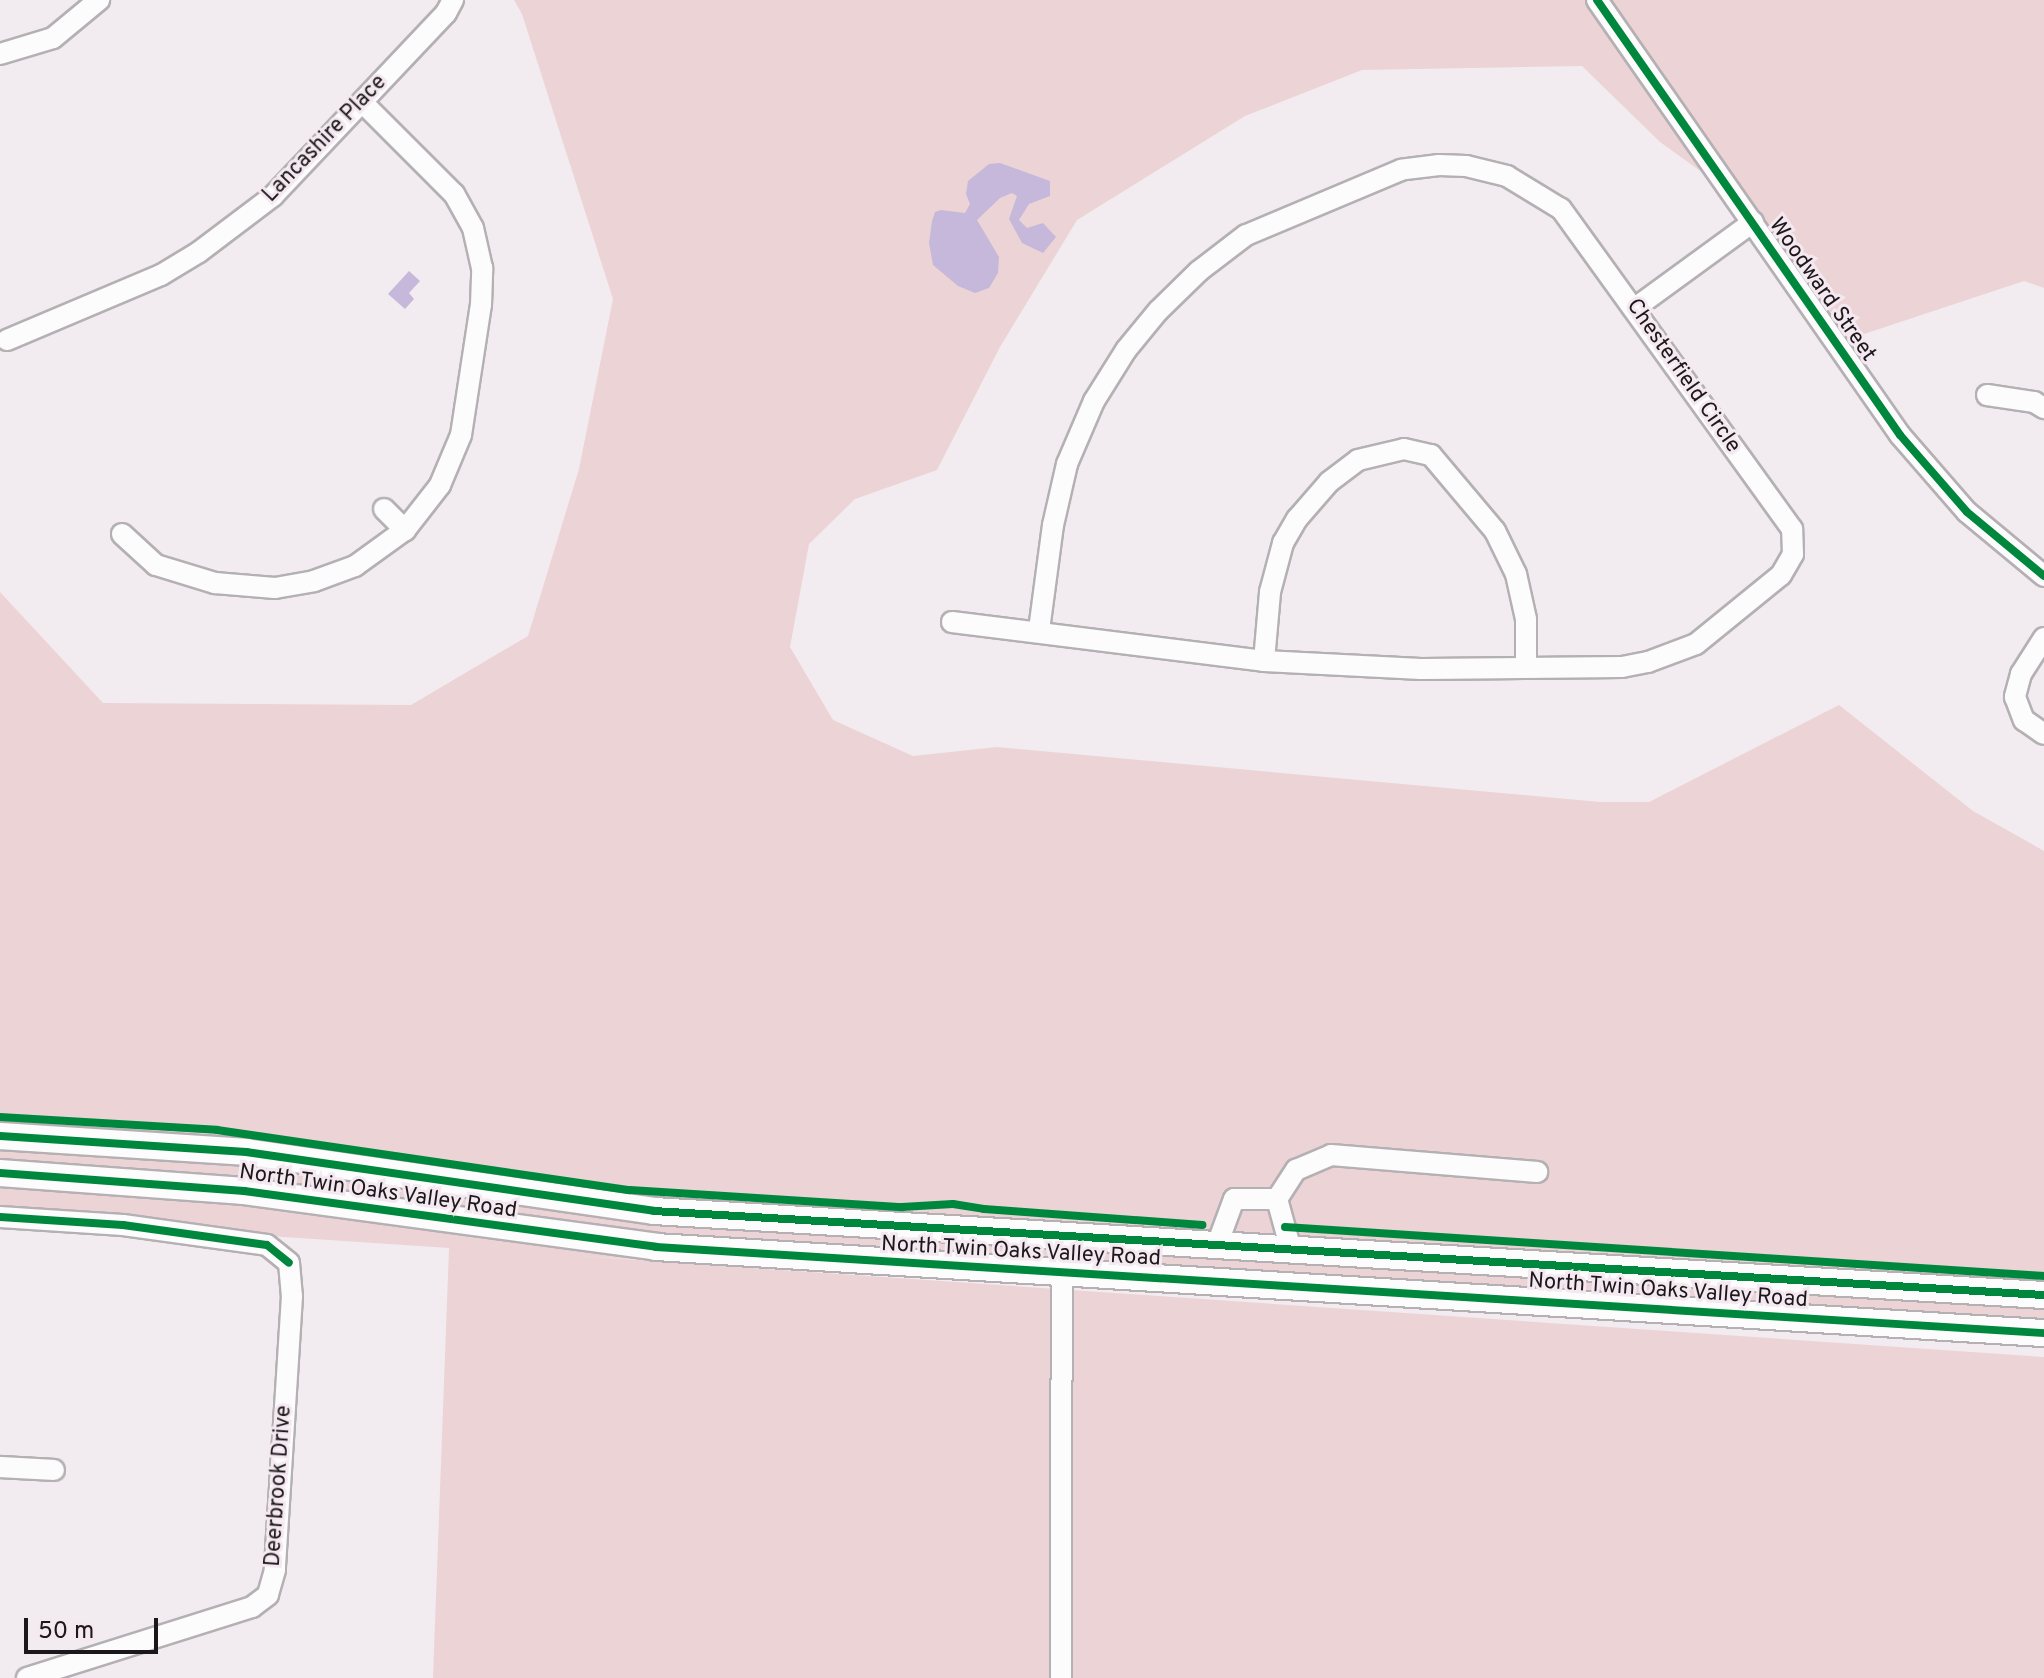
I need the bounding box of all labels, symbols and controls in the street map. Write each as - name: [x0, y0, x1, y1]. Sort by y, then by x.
- street label: Lancashire Place: [257, 70, 393, 208]
- street label: Woodward Street: [1763, 213, 1881, 367]
- street label: Chesterfield Circle: [1620, 294, 1746, 458]
- street label: North Twin Oaks Valley Road: [237, 1159, 519, 1225]
- street label: North Twin Oaks Valley Road: [880, 1231, 1162, 1273]
- street label: North Twin Oaks Valley Road: [1526, 1268, 1810, 1314]
- street label: Deerbrook Drive: [260, 1404, 298, 1568]
- scale bar: [28, 1602, 162, 1652]
- text: 50 m: [38, 1617, 94, 1647]

